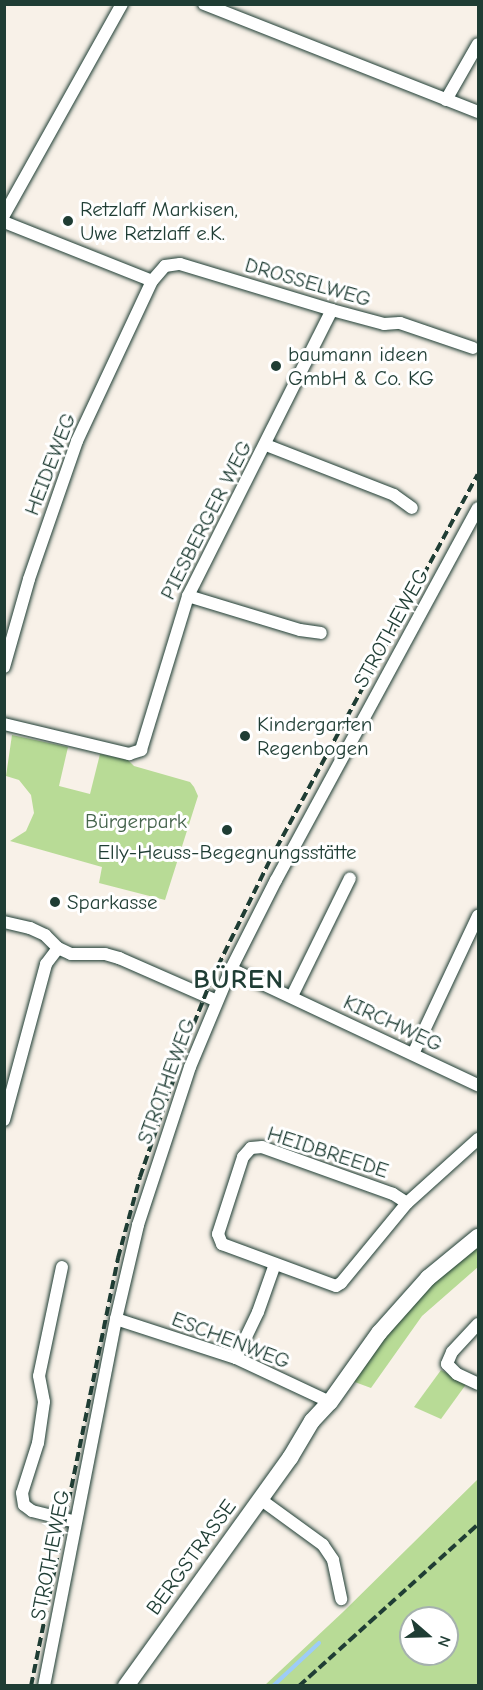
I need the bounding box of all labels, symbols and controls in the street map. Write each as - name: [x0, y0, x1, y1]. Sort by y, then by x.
- place label: Retzlaff Markisen, Uwe Retzlaff e.K.: [80, 196, 238, 246]
- marker: Retzlaff Markisen, Uwe Retzlaff e.K.: [61, 214, 75, 228]
- street label: DROSSELWEG: [242, 252, 374, 312]
- place label: baumann ideen GmbH & Co. KG: [288, 341, 434, 391]
- marker: baumann ideen GmbH & Co. KG: [269, 359, 283, 373]
- street label: HEIDEWEG: [19, 409, 81, 519]
- street label: PIESBERGER WEG: [155, 436, 257, 604]
- street label: STROTHEWEG: [348, 564, 434, 692]
- place label: Kindergarten Regenbogen: [257, 711, 372, 761]
- marker: Kindergarten Regenbogen: [238, 729, 252, 743]
- park label: Bürgerpark: [85, 808, 187, 834]
- marker: Elly-Heuss-Begegnungsstätte: [220, 823, 234, 837]
- place label: Elly-Heuss-Begegnungsstätte: [97, 839, 357, 865]
- place label: Sparkasse: [67, 889, 157, 915]
- marker: Sparkasse: [48, 895, 62, 909]
- district label: BÜREN: [193, 964, 285, 996]
- street label: KIRCHWEG: [340, 989, 446, 1057]
- street label: STROTHEWEG: [132, 1015, 200, 1147]
- street label: HEIDBREEDE: [264, 1121, 392, 1183]
- street label: ESCHENWEG: [168, 1306, 294, 1374]
- street label: STROTHEWEG: [25, 1488, 75, 1622]
- street label: BERGSTRASSE: [141, 1494, 241, 1620]
- north arrow: [399, 1606, 459, 1666]
- text: N: [434, 1633, 454, 1649]

